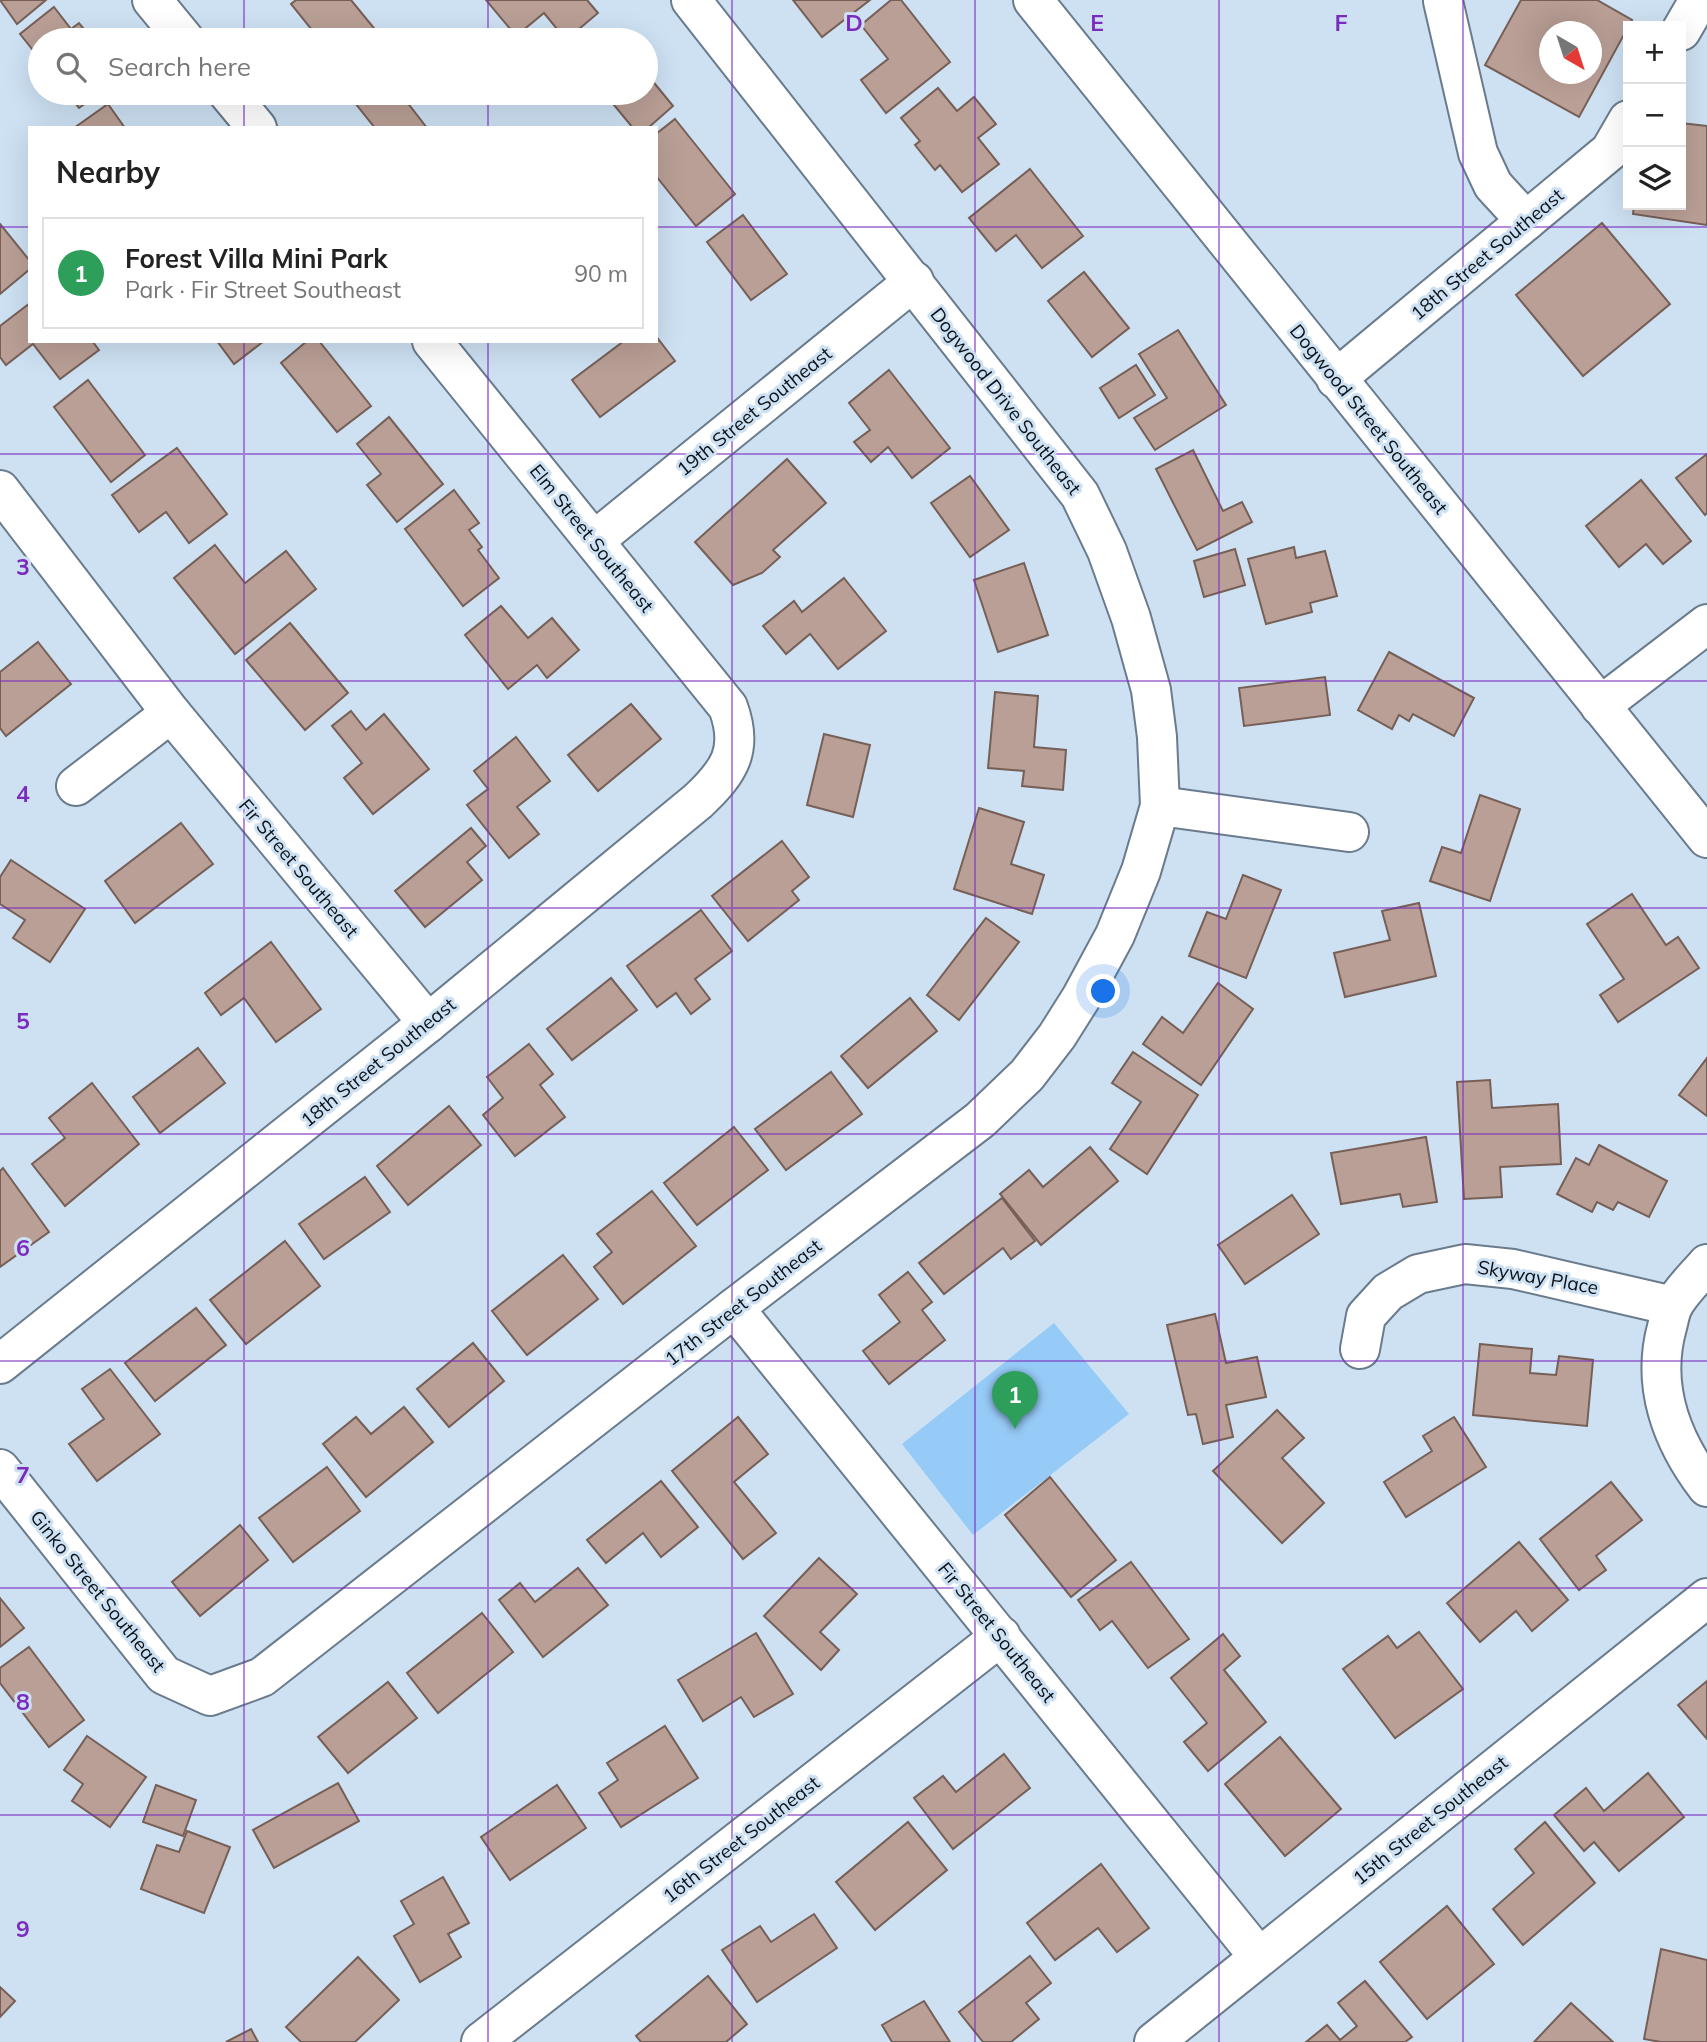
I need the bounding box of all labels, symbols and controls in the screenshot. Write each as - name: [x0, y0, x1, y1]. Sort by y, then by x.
- text: D: [845, 8, 863, 37]
- text: E: [1090, 8, 1104, 37]
- text: F: [1334, 8, 1348, 37]
- north arrow: [1539, 21, 1602, 84]
- map controls: [1623, 21, 1686, 210]
- button: +: [1623, 21, 1686, 84]
- search box: [28, 28, 658, 105]
- icon: search: [52, 48, 90, 86]
- text: Search here: [108, 50, 251, 83]
- button: −: [1623, 84, 1686, 147]
- button: layers: [1623, 147, 1686, 210]
- text: Nearby: [56, 153, 160, 191]
- street label: 18th Street Southeast: [1406, 183, 1569, 325]
- text: Forest Villa Mini Park: [125, 242, 388, 275]
- text: 1: [74, 259, 88, 288]
- text: 90 m: [574, 259, 628, 288]
- text: Park · Fir Street Southeast: [125, 275, 401, 304]
- street label: Dogwood Drive Southeast: [925, 303, 1087, 500]
- street label: Dogwood Street Southeast: [1285, 319, 1453, 519]
- street label: 19th Street Southeast: [672, 341, 837, 481]
- street label: Elm Street Southeast: [525, 459, 659, 617]
- text: 3: [16, 552, 30, 581]
- text: 4: [16, 779, 30, 808]
- street label: Fir Street Southeast: [234, 794, 364, 943]
- your location: [1086, 974, 1120, 1008]
- street label: 18th Street Southeast: [296, 992, 461, 1132]
- text: 5: [16, 1006, 30, 1035]
- text: 6: [16, 1233, 30, 1262]
- street label: 17th Street Southeast: [660, 1233, 826, 1371]
- street label: Skyway Place: [1476, 1255, 1600, 1299]
- pin: 1: [992, 1371, 1038, 1429]
- text: 7: [16, 1460, 30, 1489]
- street label: Ginko Street Southeast: [25, 1505, 171, 1677]
- street label: Fir Street Southeast: [933, 1557, 1061, 1707]
- text: 8: [16, 1687, 30, 1716]
- street label: 15th Street Southeast: [1348, 1750, 1513, 1890]
- street label: 16th Street Southeast: [658, 1770, 824, 1908]
- text: 9: [16, 1914, 30, 1943]

